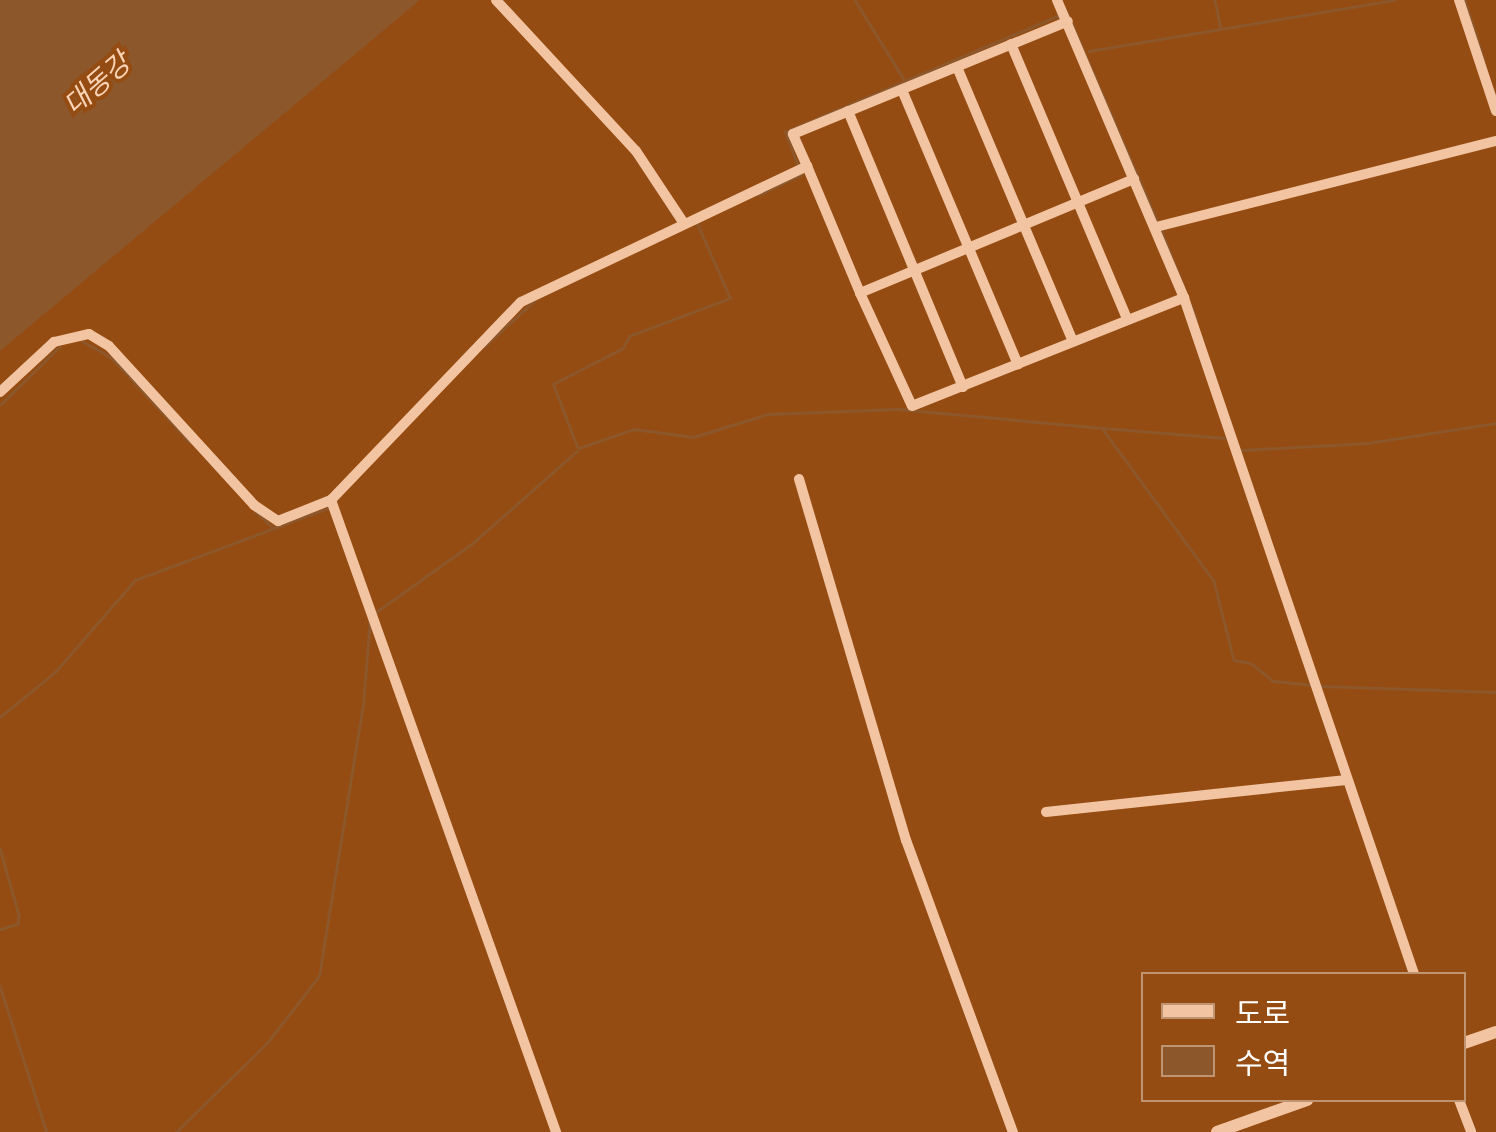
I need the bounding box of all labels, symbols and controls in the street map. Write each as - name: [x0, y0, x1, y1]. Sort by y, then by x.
- water label: 대동강: [56, 45, 136, 121]
- legend: [1141, 972, 1466, 1102]
- text: 도로: [1235, 992, 1290, 1033]
- text: 수역: [1235, 1042, 1290, 1083]

